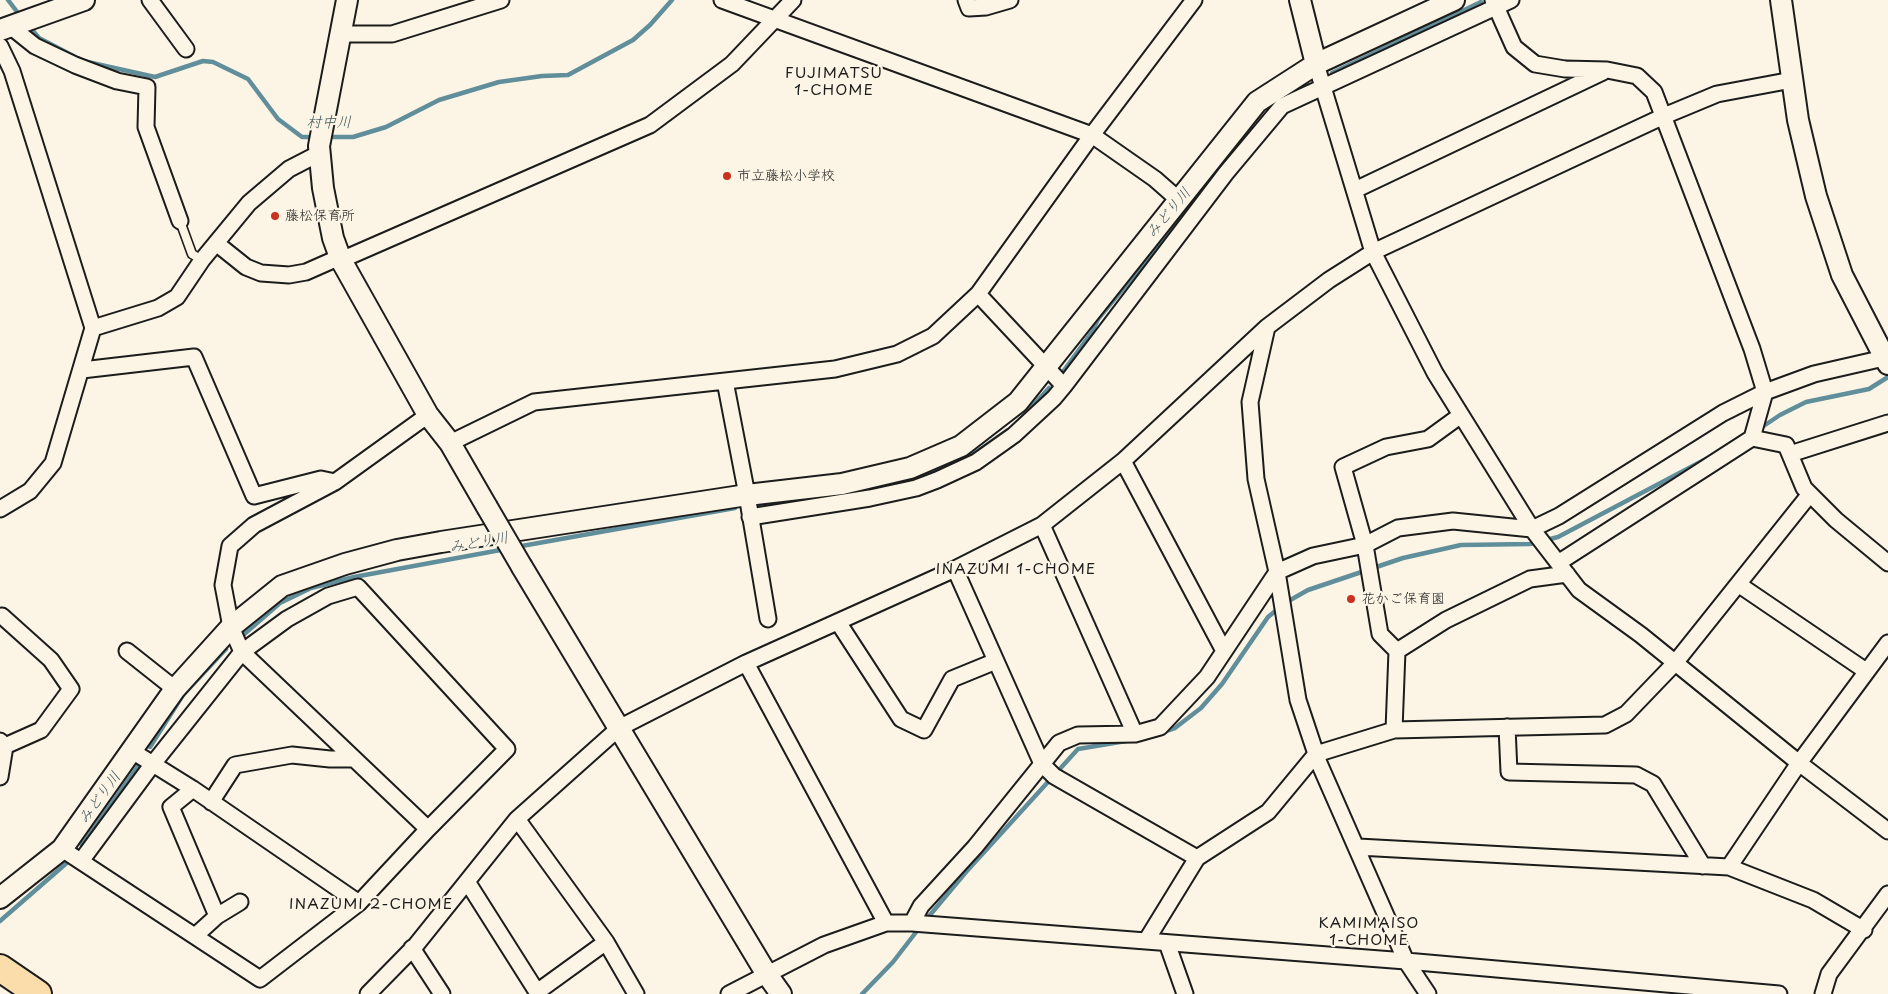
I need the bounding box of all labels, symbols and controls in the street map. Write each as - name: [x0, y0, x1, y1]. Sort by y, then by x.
- district label: FUJIMATSU 1-CHOME: [784, 65, 884, 100]
- water label: 村中川: [307, 114, 351, 132]
- place label: 市立藤松小学校: [737, 168, 835, 184]
- marker: 市立藤松小学校: [721, 170, 733, 182]
- water label: みどり川: [1143, 184, 1195, 242]
- place label: 藤松保育所: [285, 208, 355, 224]
- marker: 藤松保育所: [269, 210, 281, 222]
- water label: みどり川: [448, 529, 510, 557]
- district label: INAZUMI 1-CHOME: [933, 561, 1099, 579]
- place label: 花かご保育園: [1361, 591, 1445, 607]
- marker: 花かご保育園: [1345, 593, 1357, 605]
- water label: みどり川: [75, 768, 125, 828]
- district label: INAZUMI 2-CHOME: [287, 896, 455, 914]
- district label: KAMIMAISO 1-CHOME: [1317, 915, 1421, 950]

